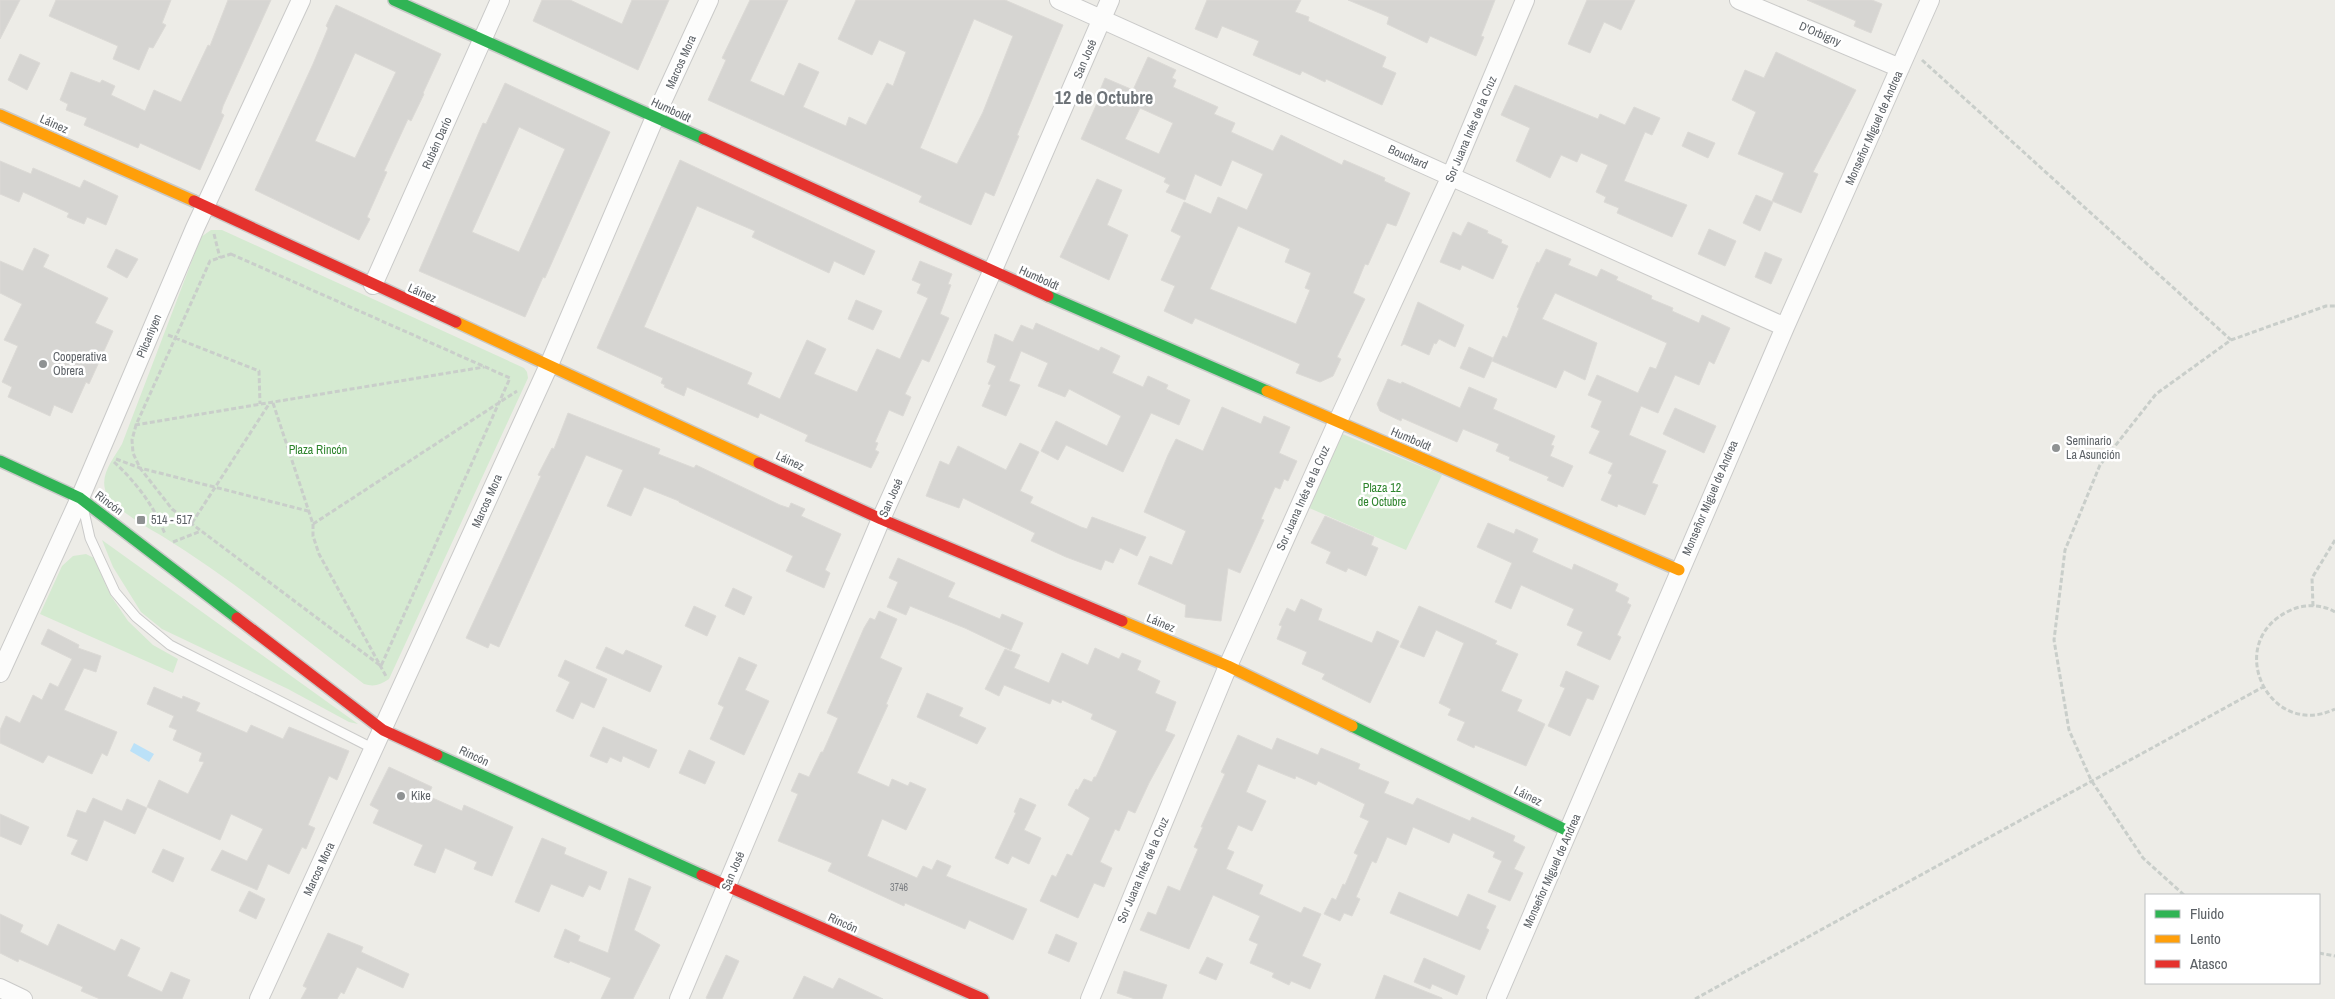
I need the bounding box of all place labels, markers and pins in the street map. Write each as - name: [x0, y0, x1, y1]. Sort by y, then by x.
- place label: Cooperativa Obrera: [53, 349, 107, 379]
- marker: Cooperativa Obrera: [37, 358, 49, 370]
- place label: Seminario La Asunción: [2066, 433, 2120, 463]
- marker: Seminario La Asunción: [2050, 442, 2062, 454]
- place label: 514 - 517: [151, 512, 193, 528]
- marker: 514 - 517: [135, 514, 147, 526]
- place label: Kike: [411, 788, 431, 804]
- marker: Kike: [395, 790, 407, 802]

